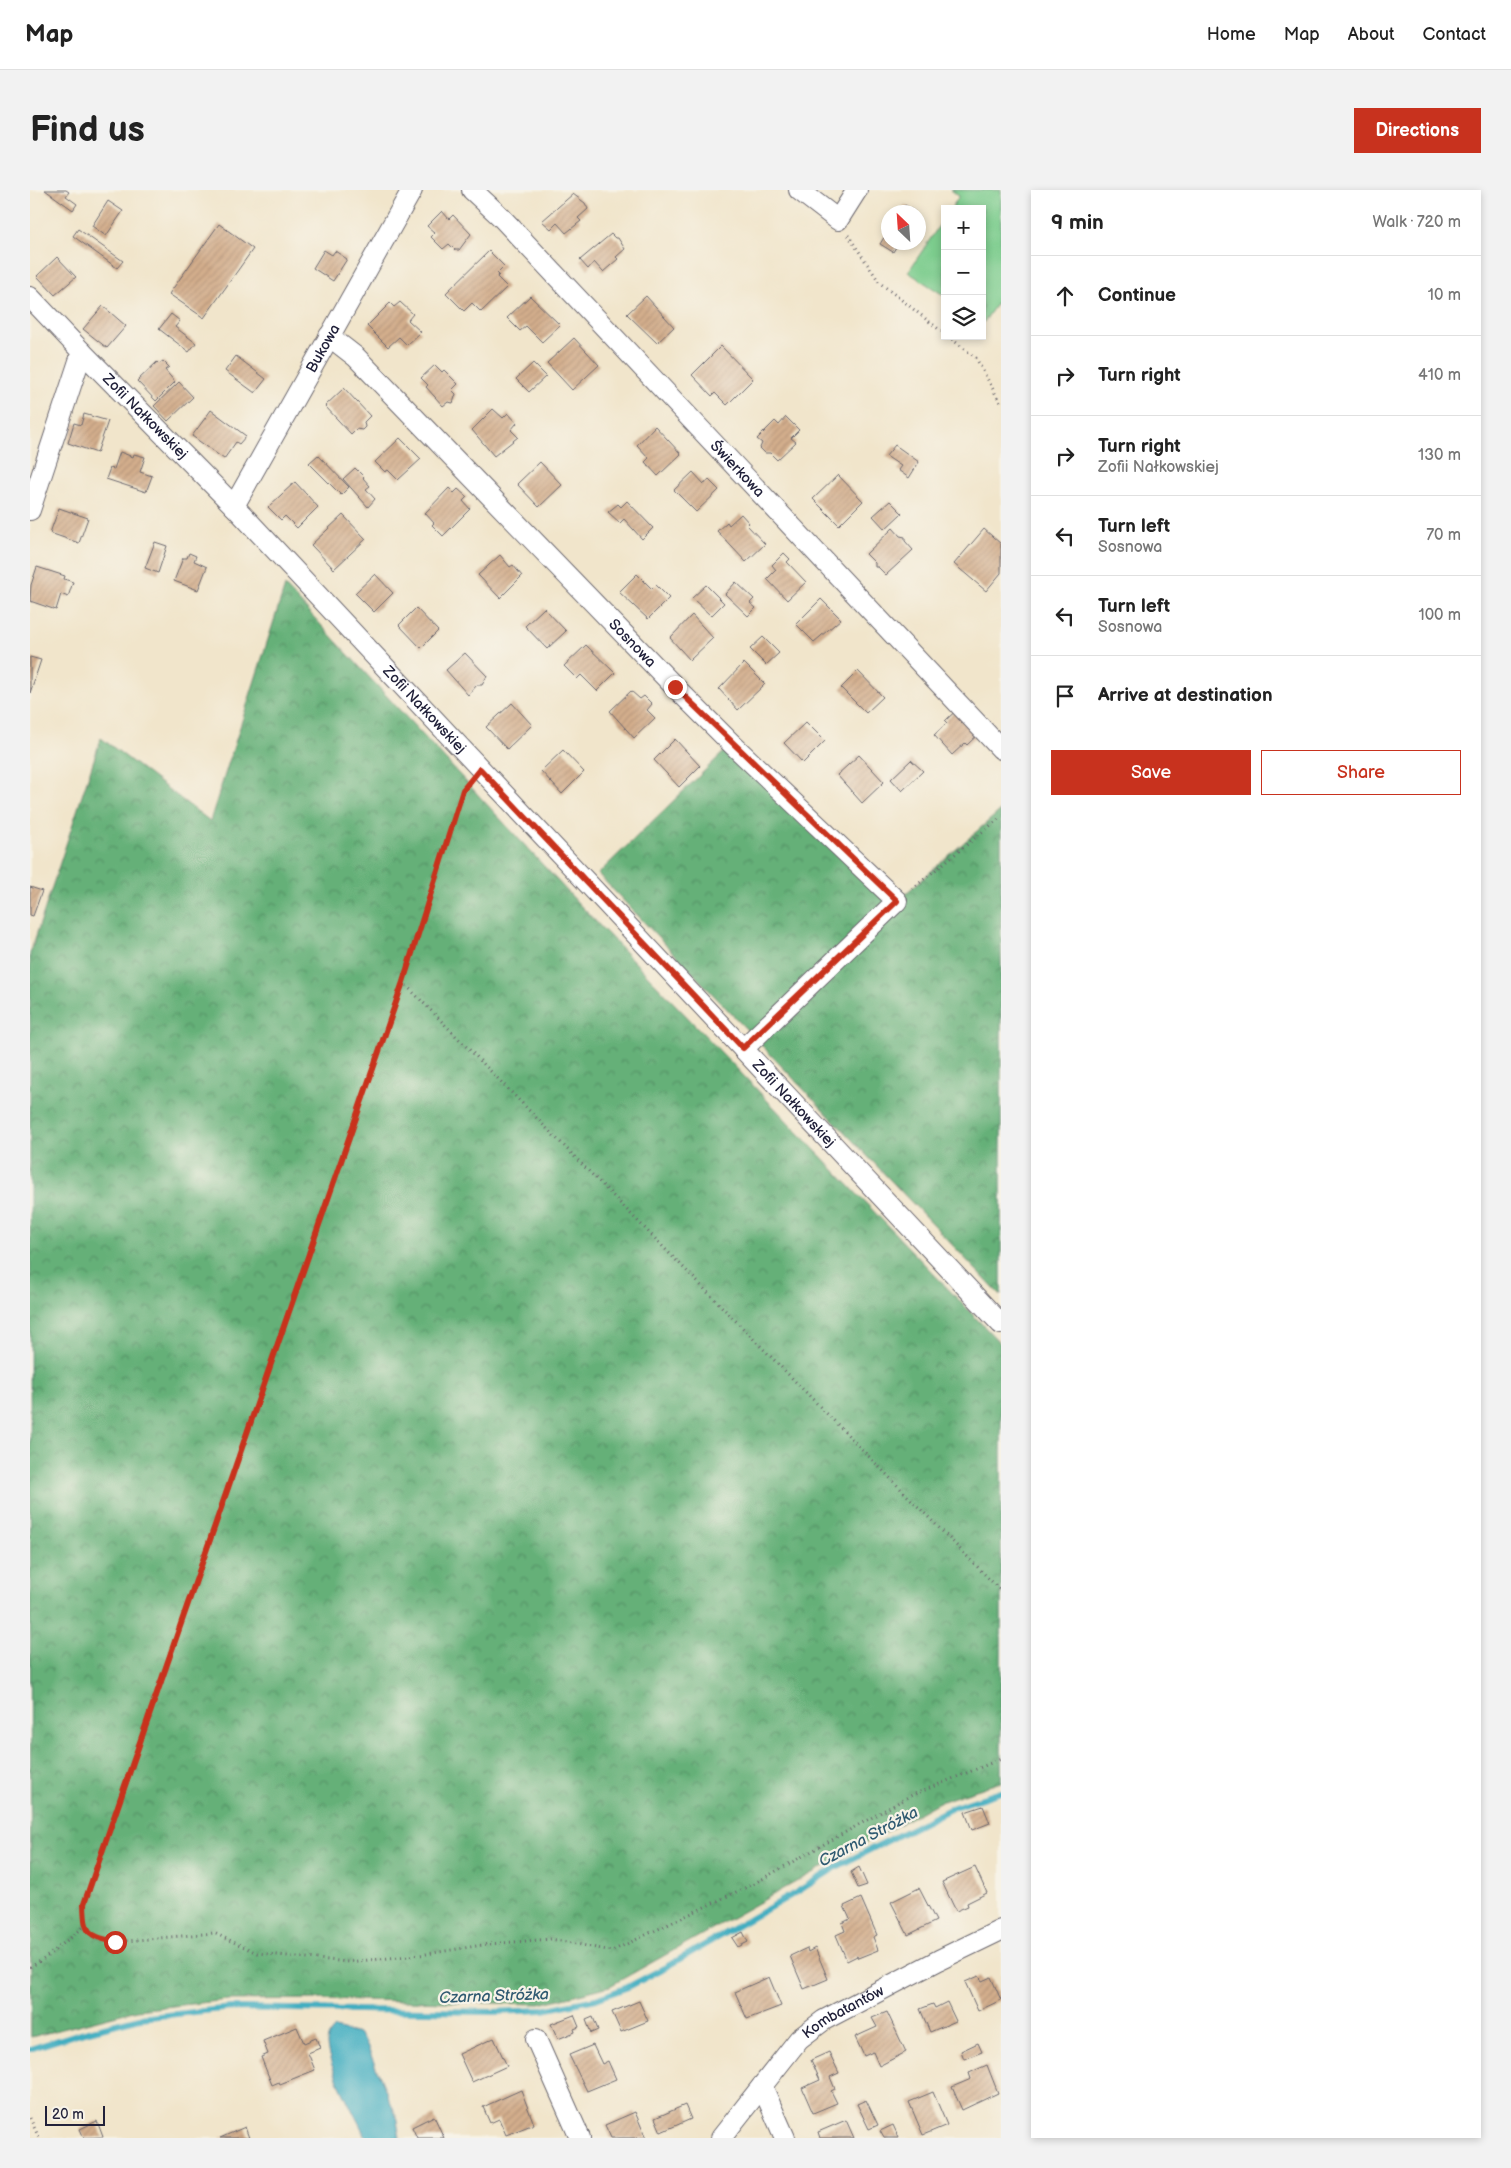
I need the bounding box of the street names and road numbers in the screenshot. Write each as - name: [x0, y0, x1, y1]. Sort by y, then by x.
- street label: Bukowa: [302, 321, 344, 376]
- street label: Zofii Nałkowskiej: [98, 369, 192, 464]
- street label: Świerkowa: [706, 437, 768, 501]
- street label: Sosnowa: [604, 615, 660, 672]
- street label: Zofii Nałkowskiej: [378, 661, 470, 758]
- street label: Zofii Nałkowskiej: [747, 1055, 840, 1152]
- street label: Kombatantów: [799, 1981, 887, 2043]

